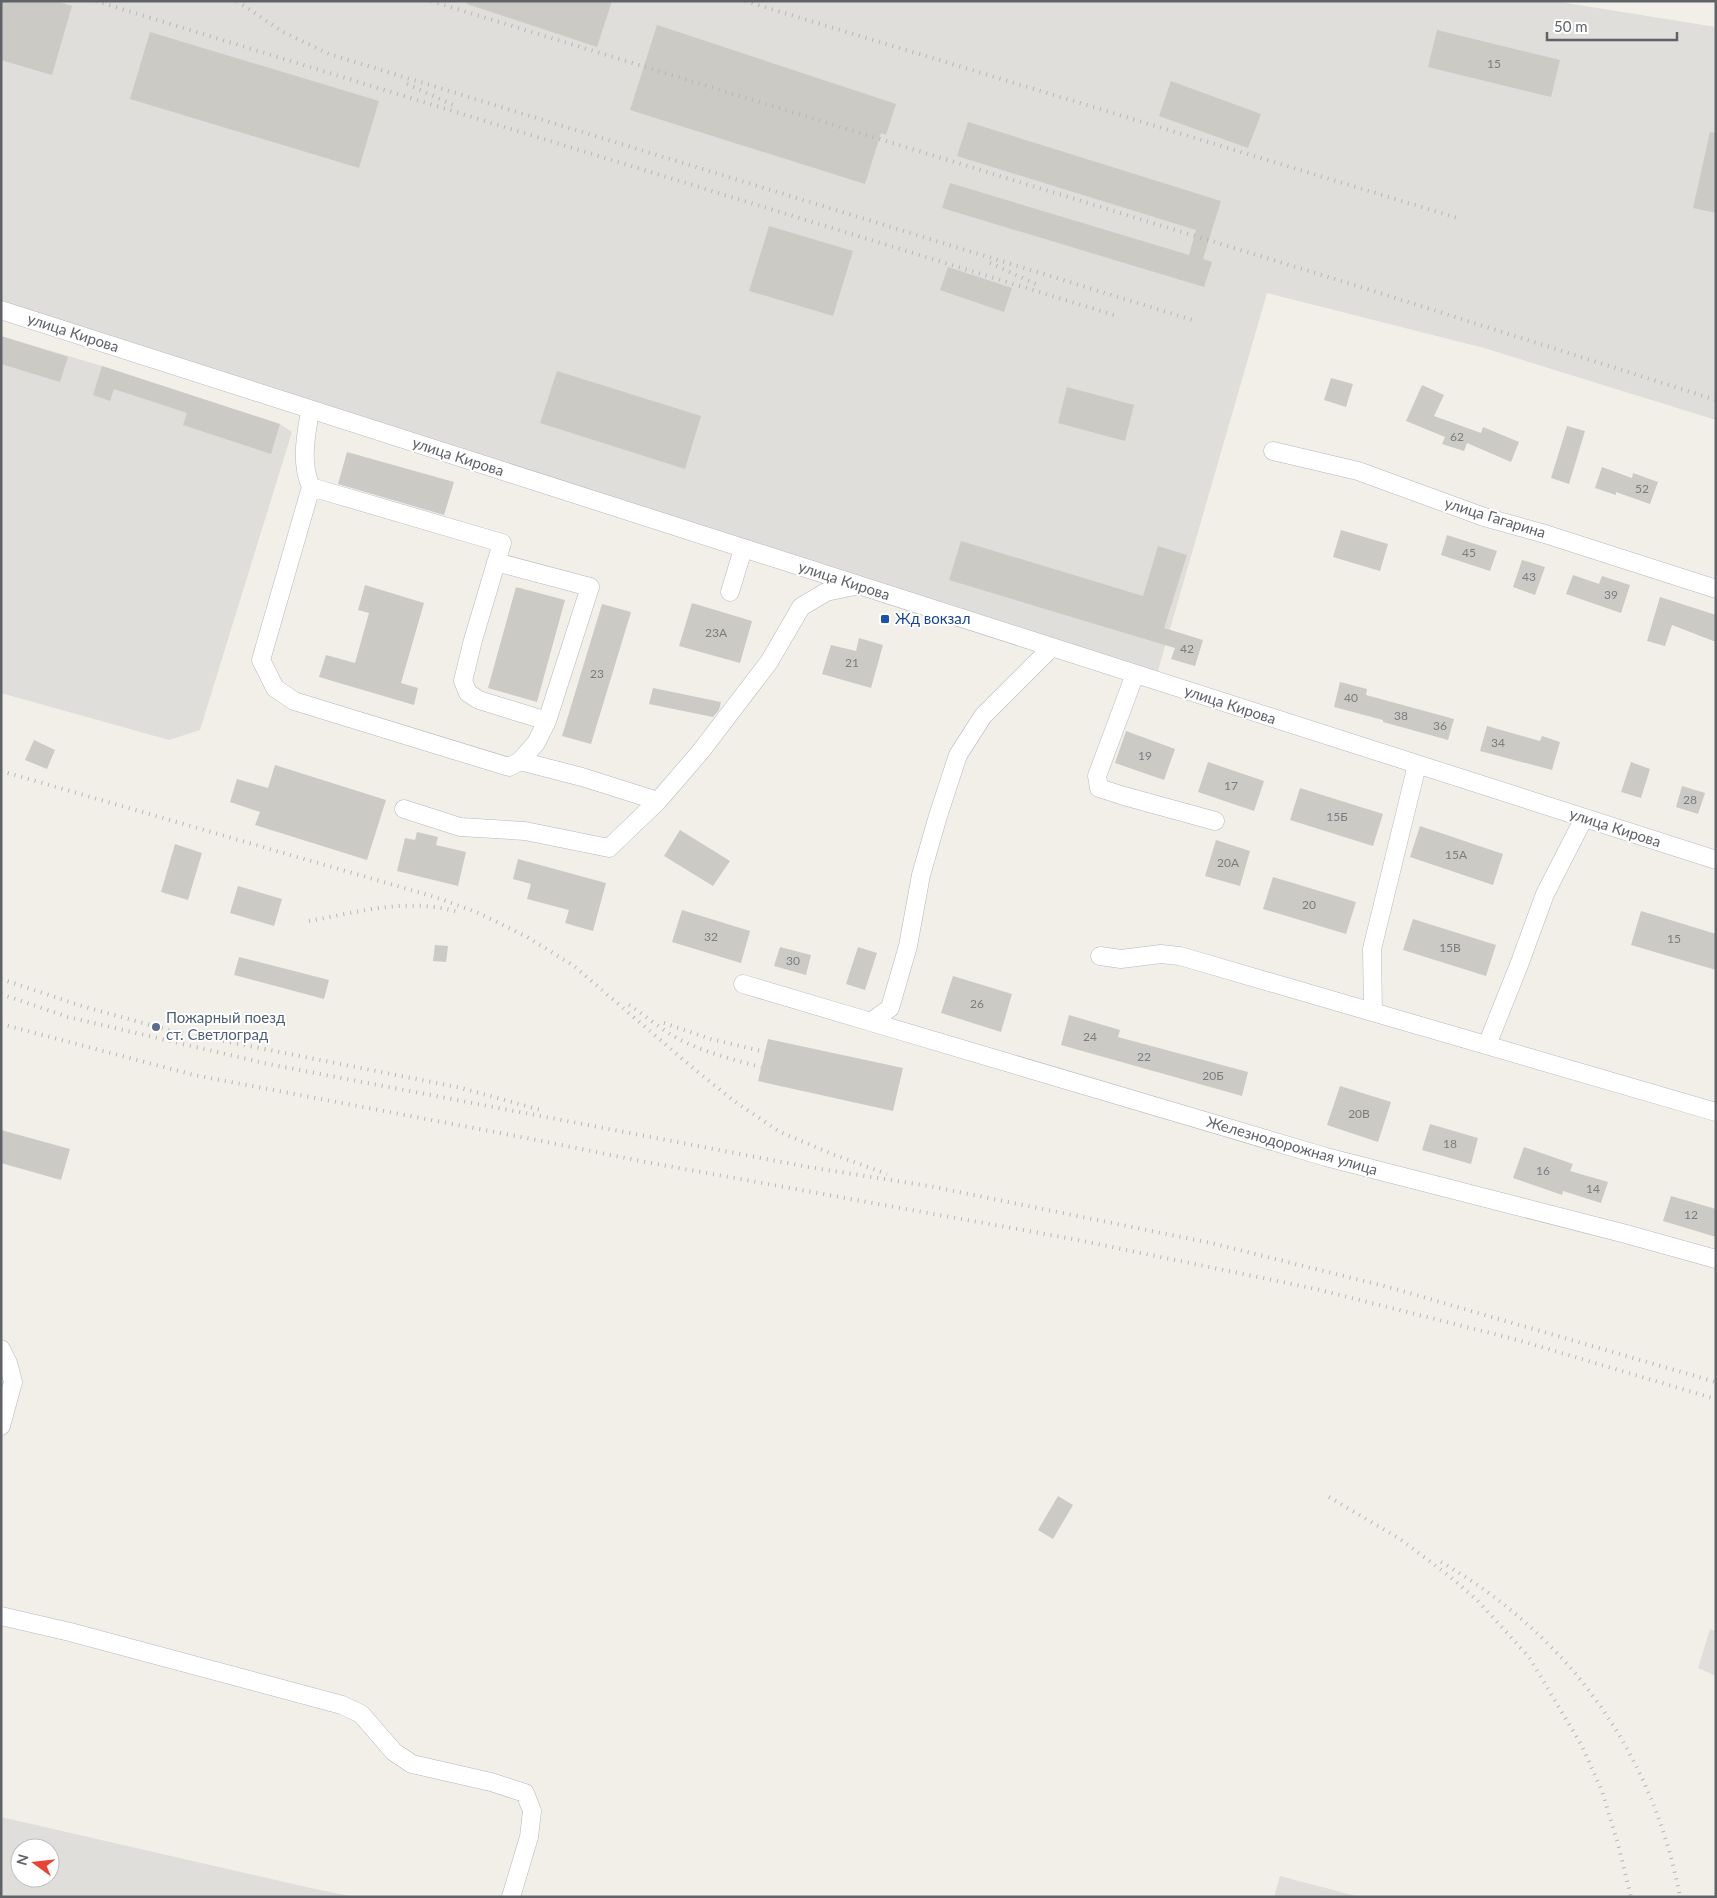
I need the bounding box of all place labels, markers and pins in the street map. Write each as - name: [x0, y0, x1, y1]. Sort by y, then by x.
- place label: Жд вокзал: [895, 609, 970, 627]
- marker: Жд вокзал: [879, 613, 891, 625]
- place label: Пожарный поезд ст. Светлоград: [166, 1008, 285, 1043]
- marker: Пожарный поезд ст. Светлоград: [150, 1021, 162, 1033]

